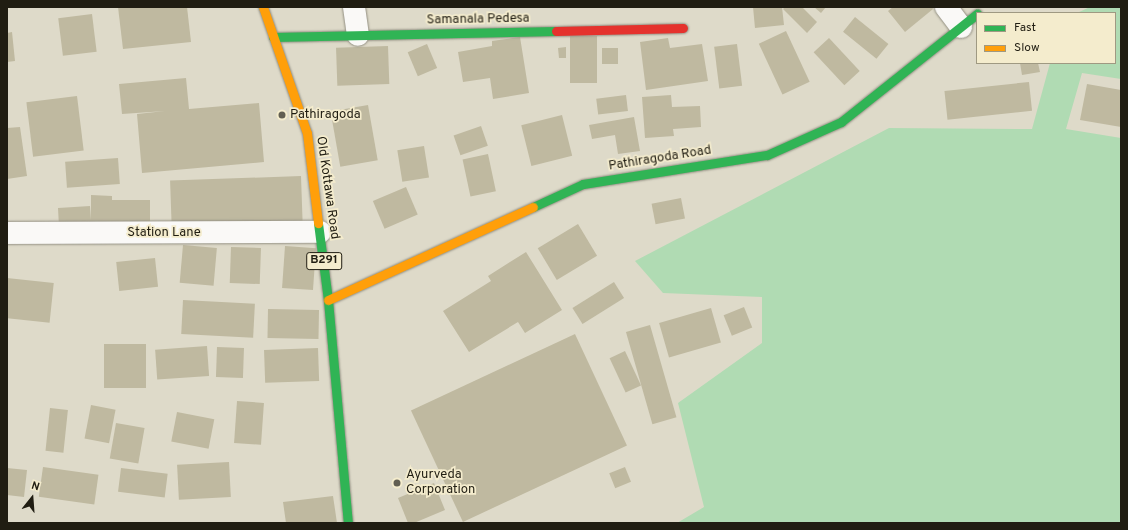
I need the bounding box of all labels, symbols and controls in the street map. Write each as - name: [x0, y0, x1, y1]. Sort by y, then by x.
- street label: Samanala Pedesa: [426, 11, 530, 29]
- legend: [976, 12, 1116, 64]
- text: Fast: [1014, 20, 1036, 36]
- text: Slow: [1014, 40, 1040, 56]
- place label: Pathiragoda: [290, 107, 361, 123]
- marker: Pathiragoda: [277, 110, 287, 120]
- street label: Old Kottawa Road: [312, 135, 342, 241]
- street label: Pathiragoda Road: [608, 143, 712, 175]
- street label: Station Lane: [127, 225, 201, 241]
- road number: B291: [306, 251, 342, 271]
- place label: Ayurveda Corporation: [406, 468, 475, 499]
- marker: Ayurveda Corporation: [391, 477, 403, 489]
- north arrow: [12, 478, 52, 518]
- text: N: [30, 479, 41, 494]

